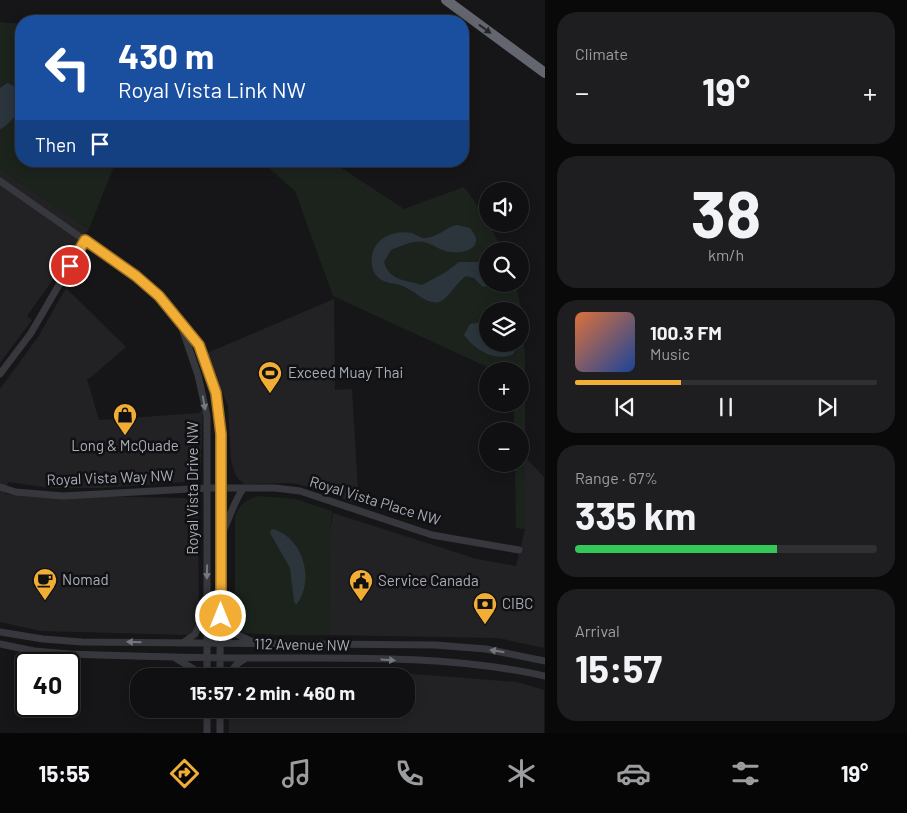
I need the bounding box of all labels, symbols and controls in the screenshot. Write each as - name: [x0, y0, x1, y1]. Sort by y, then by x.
- one-way arrow: [478, 23, 491, 34]
- text: 430 m: [118, 34, 214, 76]
- icon: left: [35, 35, 100, 100]
- text: Climate: [575, 44, 628, 63]
- text: 19°: [702, 68, 750, 114]
- text: −: [575, 75, 589, 109]
- text: +: [863, 75, 877, 109]
- text: Royal Vista Link NW: [118, 76, 306, 102]
- icon: arrive: [86, 130, 114, 158]
- text: Then: [35, 133, 76, 156]
- text: 38: [691, 173, 761, 251]
- map controls: [479, 182, 529, 472]
- button: sound: [479, 182, 529, 232]
- button: search: [479, 242, 529, 292]
- pin: [49, 245, 91, 287]
- text: km/h: [708, 245, 744, 264]
- icon: arrive: [56, 252, 84, 280]
- button: layers: [479, 302, 529, 352]
- text: 100.3 FM: [650, 321, 722, 344]
- text: Music: [650, 344, 690, 363]
- sports icon: Exceed Muay Thai: [257, 360, 283, 394]
- button: +: [479, 362, 529, 412]
- place label: Exceed Muay Thai: [288, 363, 403, 381]
- icon: previous: [611, 393, 639, 421]
- icon: pause: [712, 393, 740, 421]
- icon: next: [813, 393, 841, 421]
- one-way arrow: [201, 395, 209, 411]
- shop icon: Long & McQuade: [112, 402, 138, 436]
- street label: Royal Vista Drive NW: [183, 421, 201, 555]
- button: −: [479, 422, 529, 472]
- place label: Long & McQuade: [71, 436, 179, 454]
- street label: Royal Vista Way NW: [46, 466, 174, 488]
- text: Range · 67%: [575, 468, 658, 487]
- street label: Royal Vista Place NW: [308, 472, 443, 529]
- text: 335 km: [575, 492, 696, 538]
- one-way arrow: [203, 564, 211, 580]
- cafe icon: Nomad: [32, 567, 58, 601]
- public building icon: Service Canada: [348, 568, 374, 602]
- place label: Nomad: [62, 570, 109, 588]
- place label: Service Canada: [378, 571, 479, 589]
- position arrow: [194, 589, 246, 641]
- bank icon: CIBC: [472, 591, 498, 625]
- place label: CIBC: [502, 594, 533, 612]
- text: Arrival: [575, 621, 620, 640]
- street label: 112 Avenue NW: [254, 634, 350, 654]
- one-way arrow: [126, 638, 142, 646]
- text: 15:57: [575, 645, 662, 691]
- one-way arrow: [488, 646, 504, 654]
- speed limit sign: 40: [15, 652, 80, 717]
- one-way arrow: [380, 656, 396, 664]
- text: 15:57 · 2 min · 460 m: [190, 681, 355, 704]
- icon: directions: [167, 756, 202, 791]
- icon: music: [279, 756, 314, 791]
- icon: phone: [392, 756, 427, 791]
- icon: climate: [504, 756, 539, 791]
- icon: car: [616, 756, 651, 791]
- icon: filters: [728, 756, 763, 791]
- text: 15:55: [39, 760, 90, 786]
- text: 19°: [841, 760, 868, 786]

